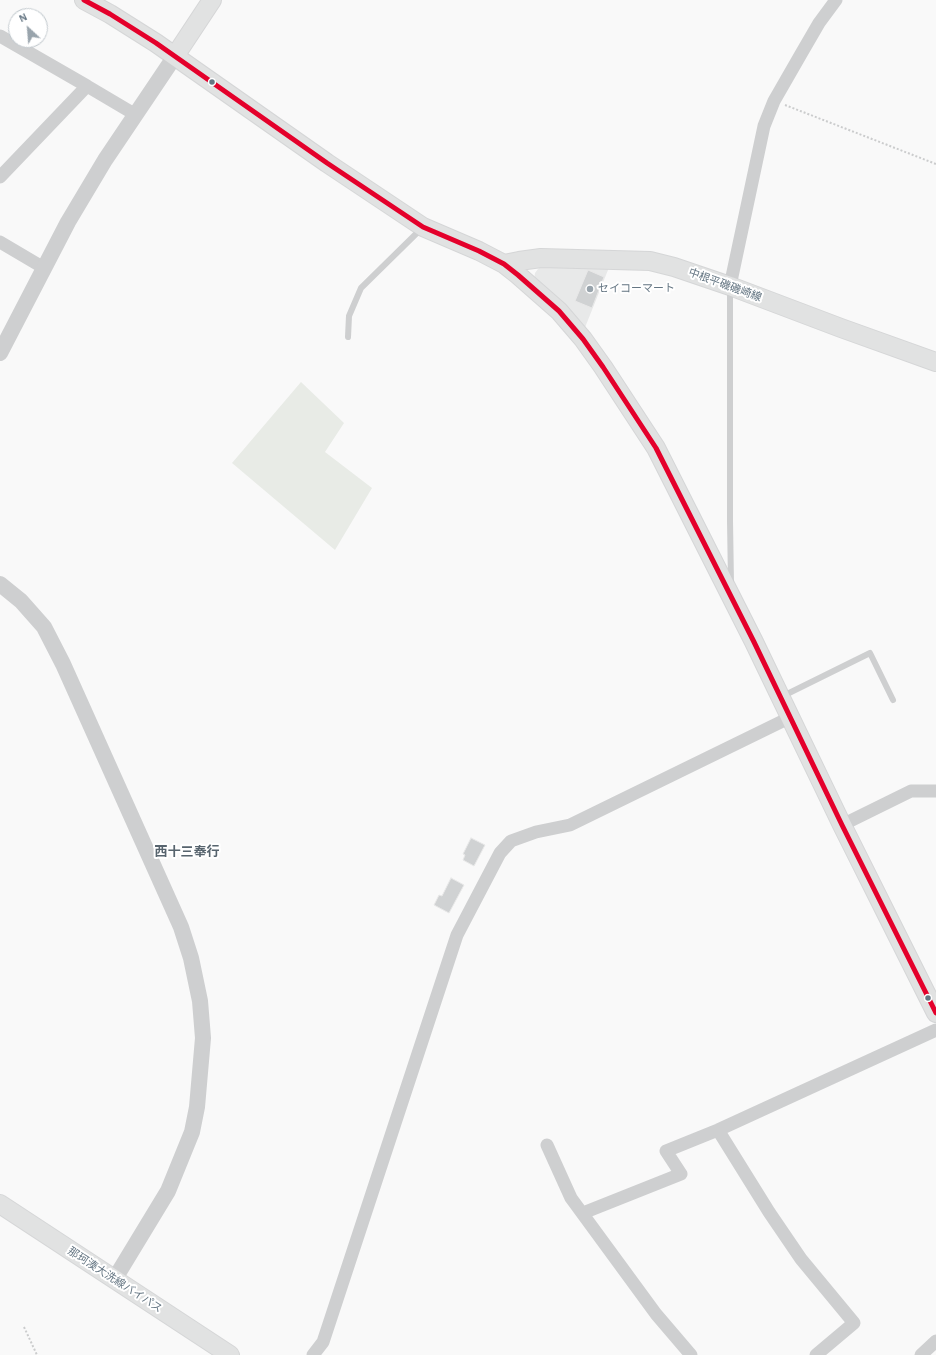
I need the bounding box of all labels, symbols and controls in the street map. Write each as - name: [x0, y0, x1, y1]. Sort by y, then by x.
- north arrow: [8, 8, 48, 48]
- text: N: [17, 11, 29, 24]
- unlabelled marker: [207, 77, 217, 87]
- street label: 中根平磯磯崎線: [687, 266, 763, 304]
- place label: セイコーマート: [598, 282, 675, 296]
- marker: セイコーマート: [585, 284, 595, 294]
- district label: 西十三奉行: [155, 844, 219, 860]
- unlabelled marker: [923, 993, 933, 1003]
- street label: 那珂湊大洗線バイパス: [65, 1245, 165, 1315]

